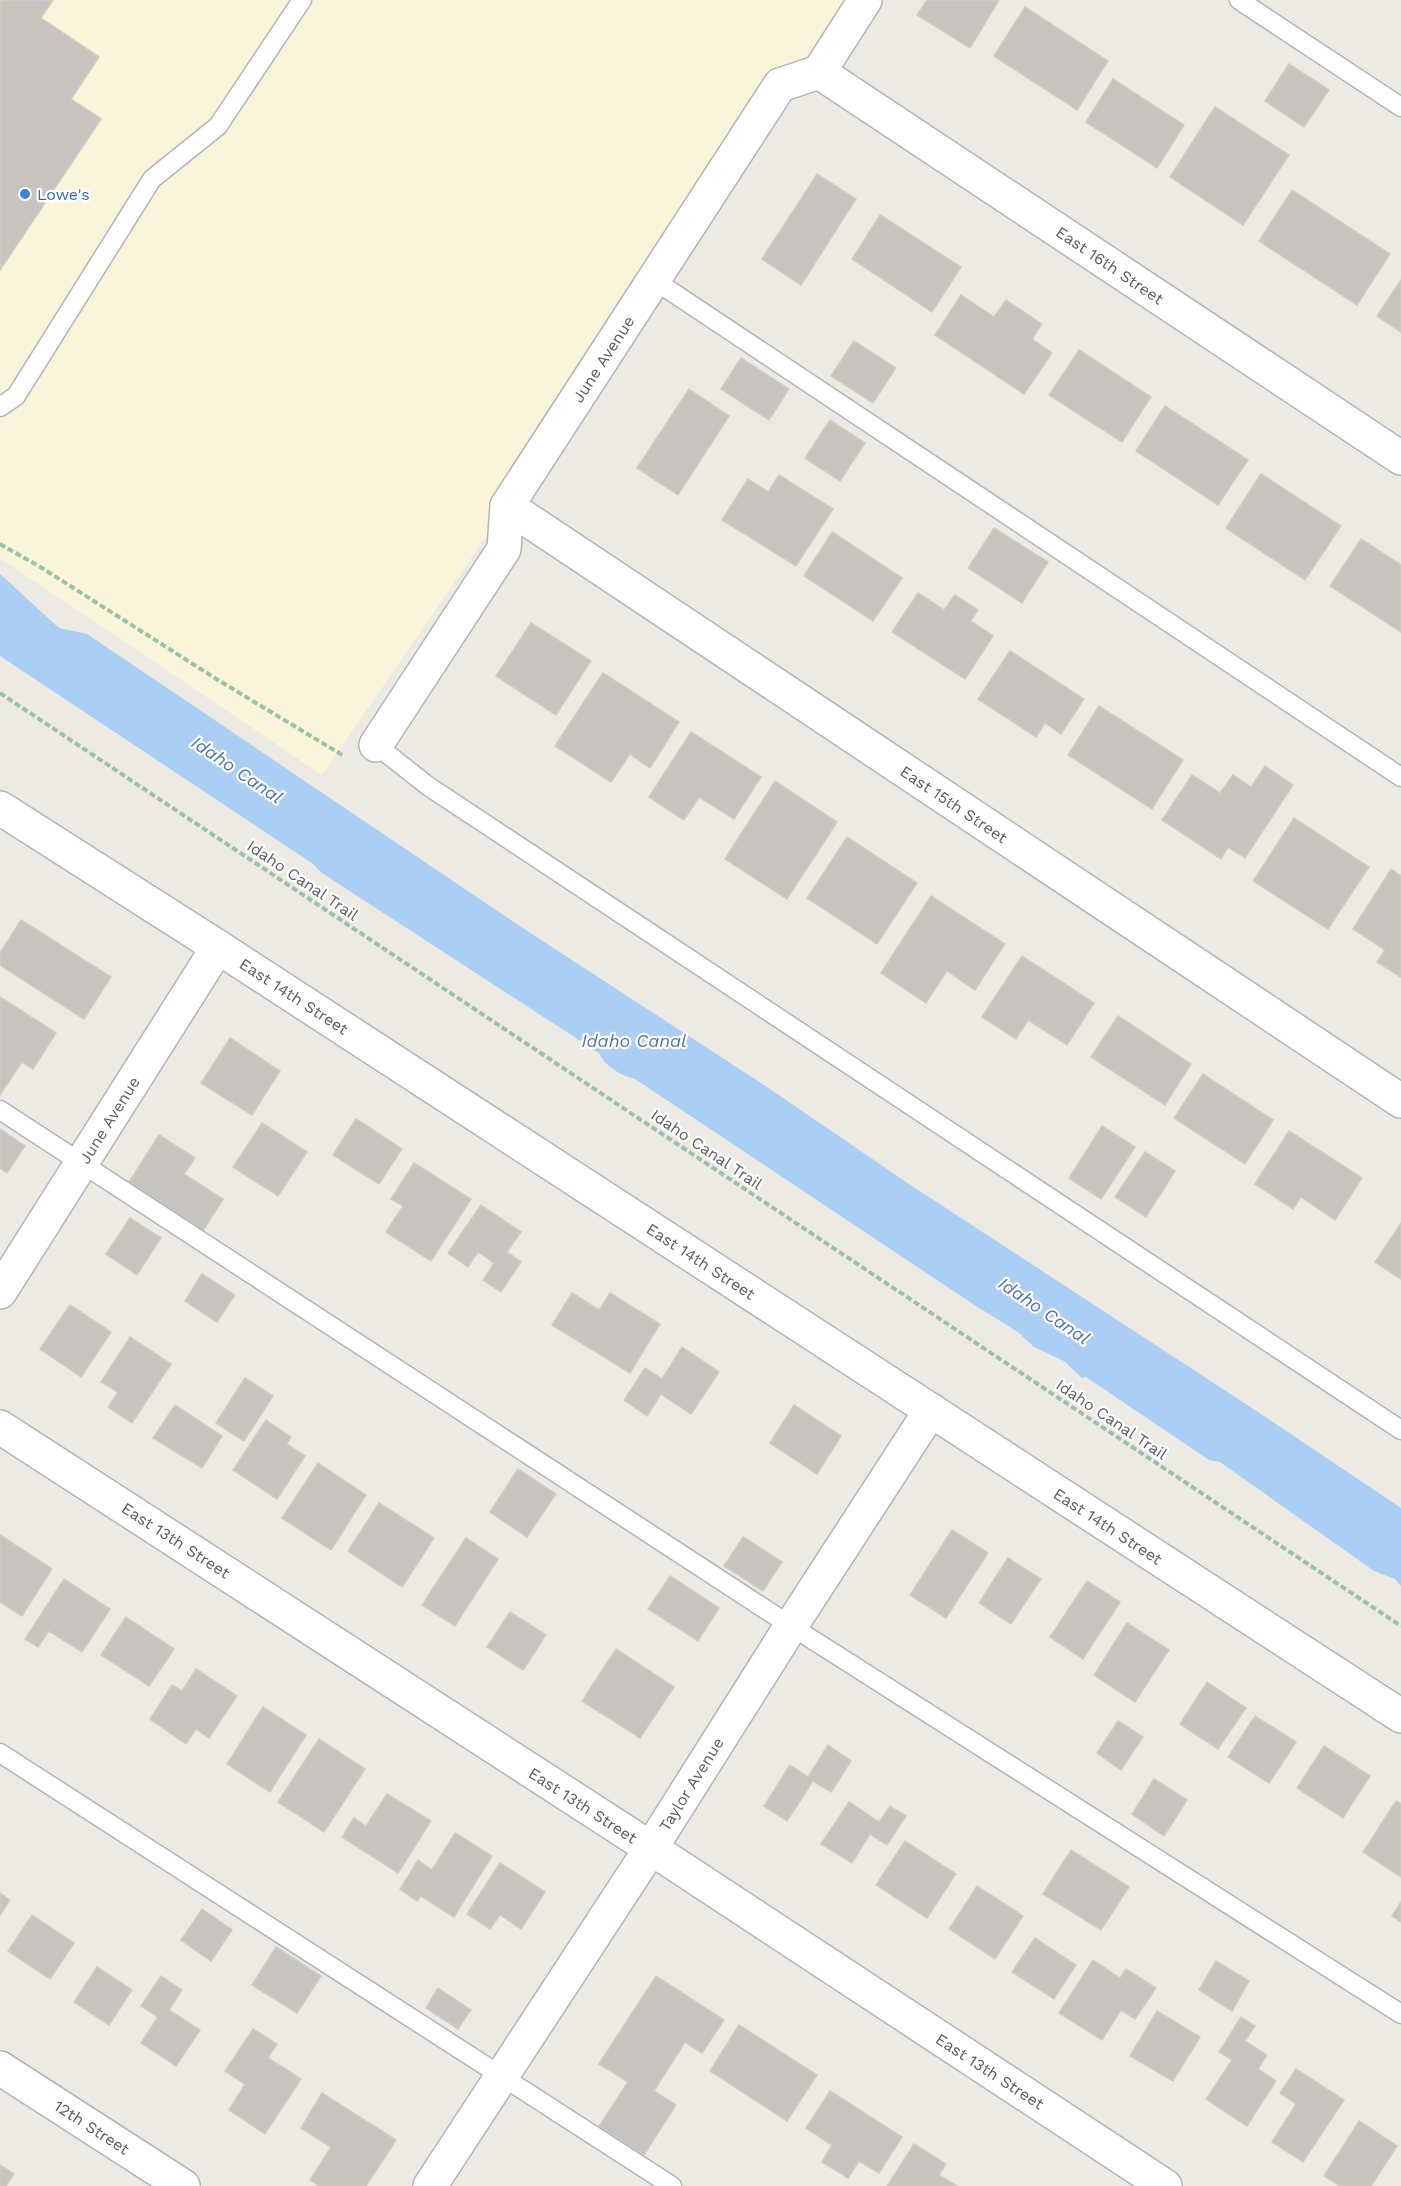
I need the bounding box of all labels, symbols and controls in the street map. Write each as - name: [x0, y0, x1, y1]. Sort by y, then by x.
- place label: Lowe's: [37, 185, 90, 204]
- marker: Lowe's: [18, 187, 32, 201]
- street label: East 16th Street: [1052, 222, 1167, 309]
- street label: June Avenue: [568, 312, 638, 406]
- water label: Idaho Canal: [188, 731, 287, 808]
- street label: East 15th Street: [896, 762, 1011, 847]
- street label: Idaho Canal Trail: [243, 836, 362, 925]
- street label: East 14th Street: [236, 954, 352, 1039]
- water label: Idaho Canal: [581, 1030, 687, 1051]
- street label: June Avenue: [75, 1073, 144, 1167]
- street label: Idaho Canal Trail: [647, 1105, 766, 1194]
- street label: East 14th Street: [643, 1219, 759, 1304]
- water label: Idaho Canal: [995, 1272, 1094, 1349]
- street label: Idaho Canal Trail: [1052, 1375, 1171, 1464]
- street label: East 14th Street: [1050, 1484, 1166, 1569]
- street label: East 13th Street: [118, 1498, 234, 1583]
- street label: Taylor Avenue: [655, 1734, 728, 1835]
- street label: East 13th Street: [525, 1763, 641, 1848]
- street label: East 13th Street: [932, 2029, 1048, 2114]
- street label: 12th Street: [51, 2096, 133, 2159]

